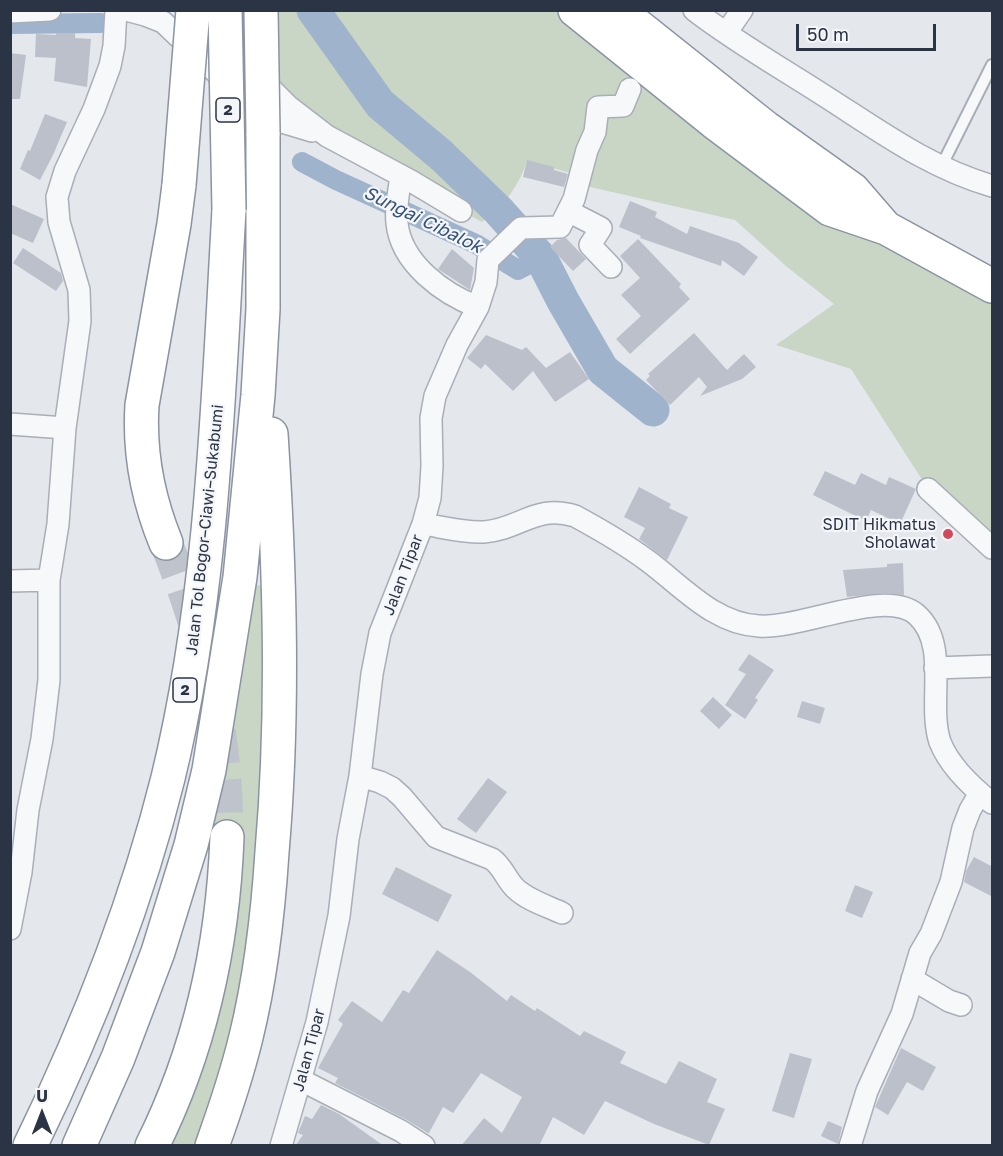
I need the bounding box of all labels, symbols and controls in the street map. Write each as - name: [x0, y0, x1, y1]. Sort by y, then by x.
- scale bar: [799, 12, 938, 50]
- text: 50 m: [807, 23, 849, 45]
- road number: 2: [216, 98, 240, 122]
- water label: Sungai Cibalok: [360, 182, 486, 258]
- street label: Jalan Tol Bogor–Ciawi–Sukabumi: [182, 404, 228, 656]
- place label: SDIT Hikmatus Sholawat: [823, 515, 936, 553]
- marker: SDIT Hikmatus Sholawat: [941, 527, 955, 541]
- street label: Jalan Tipar: [379, 532, 427, 618]
- road number: 2: [173, 678, 197, 702]
- street label: Jalan Tipar: [289, 1006, 329, 1094]
- north arrow: [12, 1084, 72, 1144]
- text: U: [36, 1086, 48, 1106]

